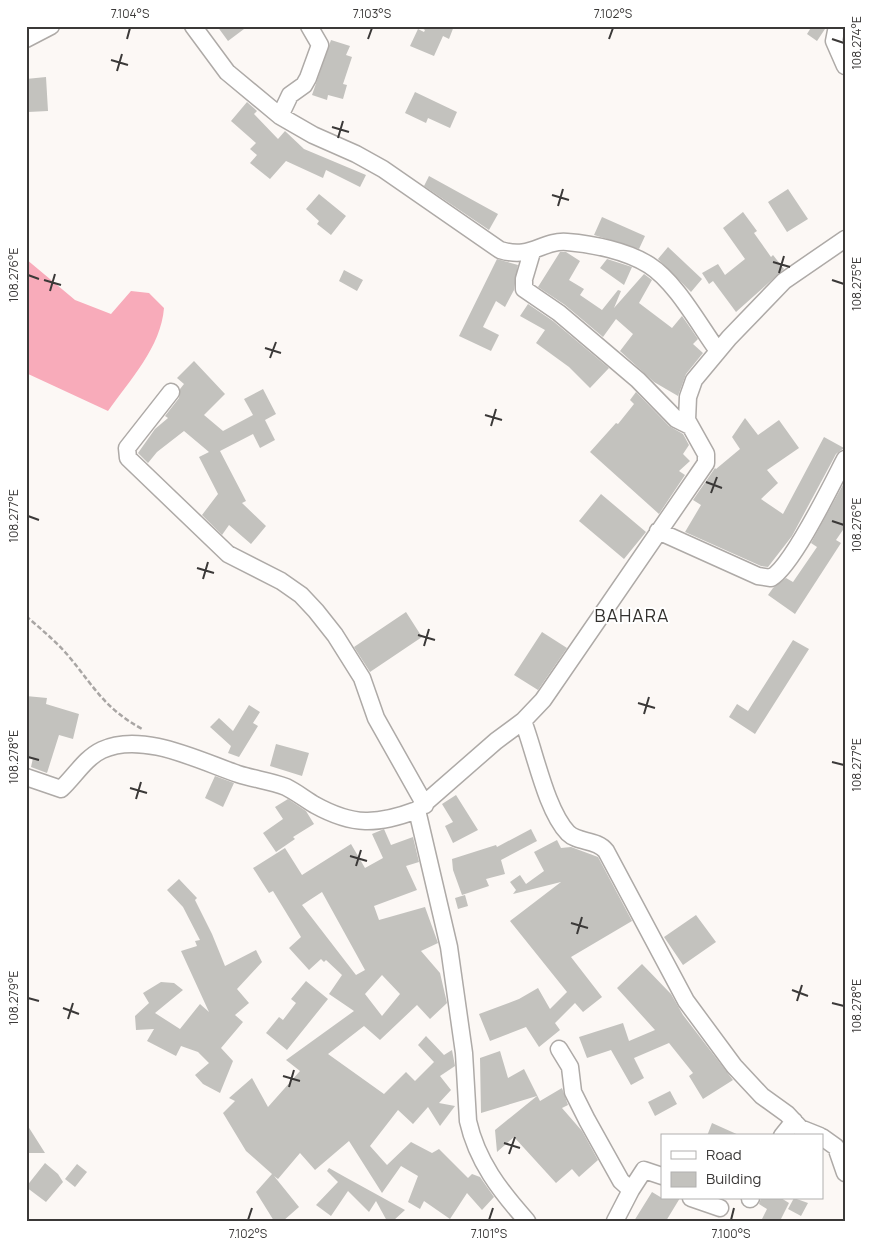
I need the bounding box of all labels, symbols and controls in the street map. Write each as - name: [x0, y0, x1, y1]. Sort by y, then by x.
- text: 7.104°S: [111, 5, 149, 22]
- text: 7.103°S: [353, 5, 391, 22]
- text: 7.102°S: [594, 5, 632, 22]
- text: 108.274°E: [848, 16, 865, 70]
- text: 108.276°E: [5, 248, 22, 302]
- text: 108.275°E: [848, 257, 865, 311]
- text: 108.277°E: [5, 489, 22, 543]
- text: 108.276°E: [848, 498, 865, 552]
- district label: BAHARA: [595, 603, 669, 627]
- text: 108.278°E: [5, 730, 22, 784]
- text: 108.277°E: [848, 738, 865, 792]
- text: 108.279°E: [5, 971, 22, 1025]
- text: 108.278°E: [848, 979, 865, 1033]
- legend: [661, 1134, 824, 1200]
- text: Road: [706, 1144, 742, 1165]
- text: Building: [706, 1168, 761, 1189]
- text: 7.102°S: [229, 1225, 267, 1242]
- text: 7.101°S: [471, 1225, 507, 1242]
- text: 7.100°S: [712, 1225, 750, 1242]

